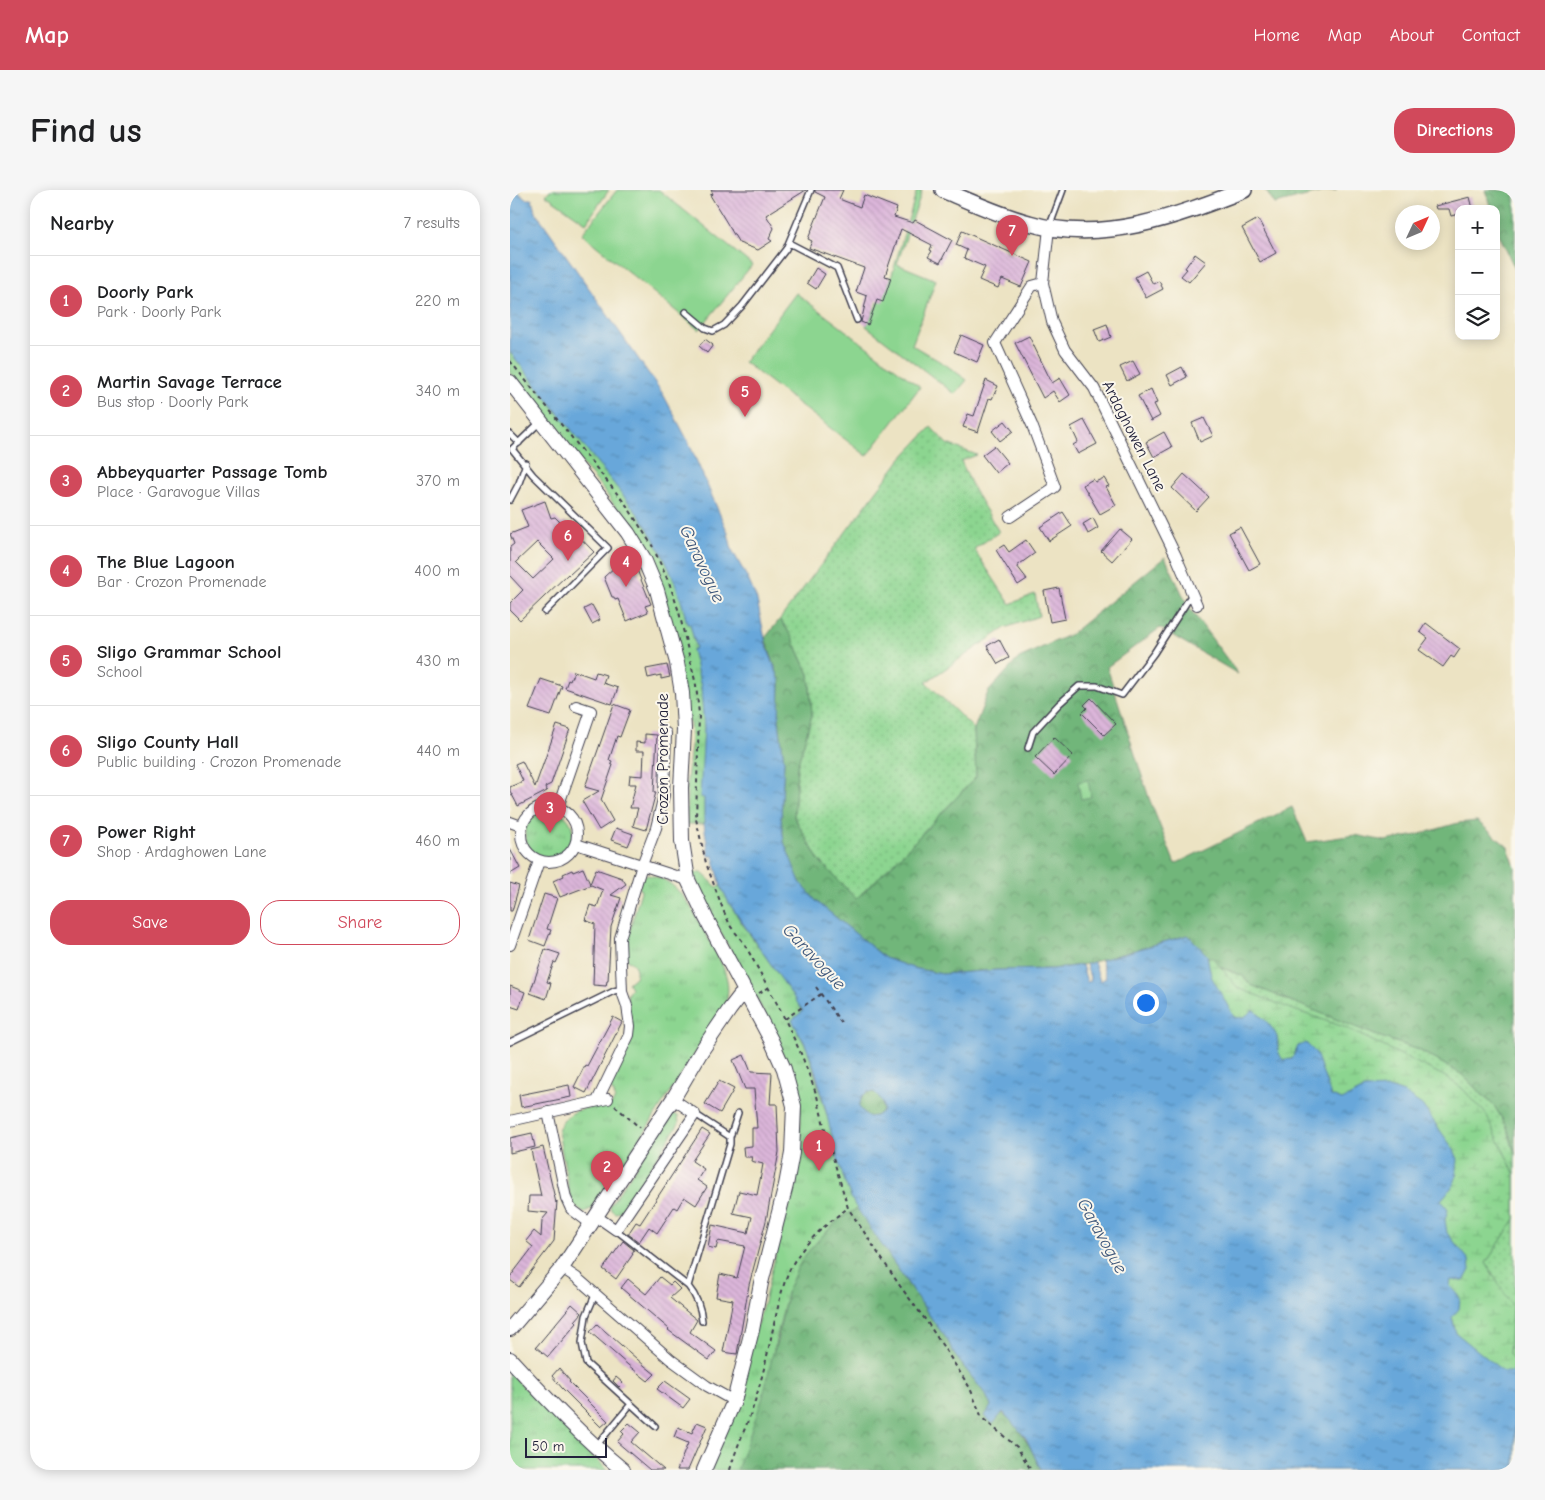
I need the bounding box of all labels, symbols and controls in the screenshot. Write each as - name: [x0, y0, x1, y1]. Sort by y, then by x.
- text: Map: [25, 21, 69, 49]
- text: Home: [1253, 25, 1300, 46]
- text: Map: [1328, 25, 1362, 46]
- text: About: [1390, 25, 1434, 46]
- text: Contact: [1462, 25, 1520, 46]
- button: Directions: [1394, 108, 1515, 153]
- text: Find us: [30, 110, 142, 151]
- north arrow: [1395, 205, 1440, 250]
- map controls: [1455, 205, 1500, 340]
- button: +: [1455, 205, 1500, 250]
- text: Nearby: [50, 211, 114, 235]
- text: 7 results: [403, 214, 460, 232]
- pin: 7: [996, 215, 1028, 256]
- button: −: [1455, 250, 1500, 295]
- text: Doorly Park: [97, 281, 193, 303]
- text: 1: [63, 292, 69, 310]
- text: 220 m: [415, 292, 460, 310]
- button: layers: [1455, 295, 1500, 340]
- text: Park · Doorly Park: [97, 303, 221, 321]
- text: Martin Savage Terrace: [97, 371, 282, 393]
- pin: 5: [729, 376, 761, 417]
- street label: Ardaghowen Lane: [1098, 378, 1170, 494]
- text: 2: [62, 382, 70, 400]
- text: 340 m: [416, 382, 460, 400]
- text: Bus stop · Doorly Park: [97, 393, 248, 411]
- text: Abbeyquarter Passage Tomb: [97, 461, 327, 483]
- text: 3: [62, 472, 70, 490]
- text: 370 m: [416, 472, 460, 490]
- text: Place · Garavogue Villas: [97, 483, 260, 501]
- pin: 6: [552, 520, 584, 561]
- water label: Garavogue: [675, 522, 729, 606]
- pin: 4: [610, 546, 642, 587]
- text: The Blue Lagoon: [97, 551, 235, 573]
- text: 4: [62, 562, 70, 580]
- text: 400 m: [414, 562, 460, 580]
- text: Bar · Crozon Promenade: [97, 573, 267, 591]
- text: Sligo Grammar School: [97, 641, 281, 663]
- text: 5: [62, 652, 70, 670]
- text: 430 m: [416, 652, 460, 670]
- text: School: [97, 663, 143, 681]
- street label: Crozon Promenade: [654, 693, 672, 825]
- text: Sligo County Hall: [97, 731, 239, 753]
- text: 6: [62, 742, 70, 760]
- text: 440 m: [416, 742, 460, 760]
- text: Public building · Crozon Promenade: [97, 753, 341, 771]
- pin: 3: [534, 792, 566, 833]
- text: Power Right: [97, 821, 195, 843]
- text: 7: [62, 832, 70, 850]
- text: 460 m: [415, 832, 460, 850]
- text: Shop · Ardaghowen Lane: [97, 843, 267, 861]
- button: Save: [50, 900, 250, 945]
- button: Share: [260, 900, 460, 945]
- water label: Garavogue: [778, 920, 850, 994]
- your location: [1133, 990, 1159, 1016]
- pin: 1: [803, 1130, 835, 1171]
- pin: 2: [591, 1151, 623, 1192]
- water label: Garavogue: [1073, 1195, 1131, 1277]
- scale bar: [525, 1435, 608, 1458]
- text: 50 m: [532, 1438, 564, 1455]

